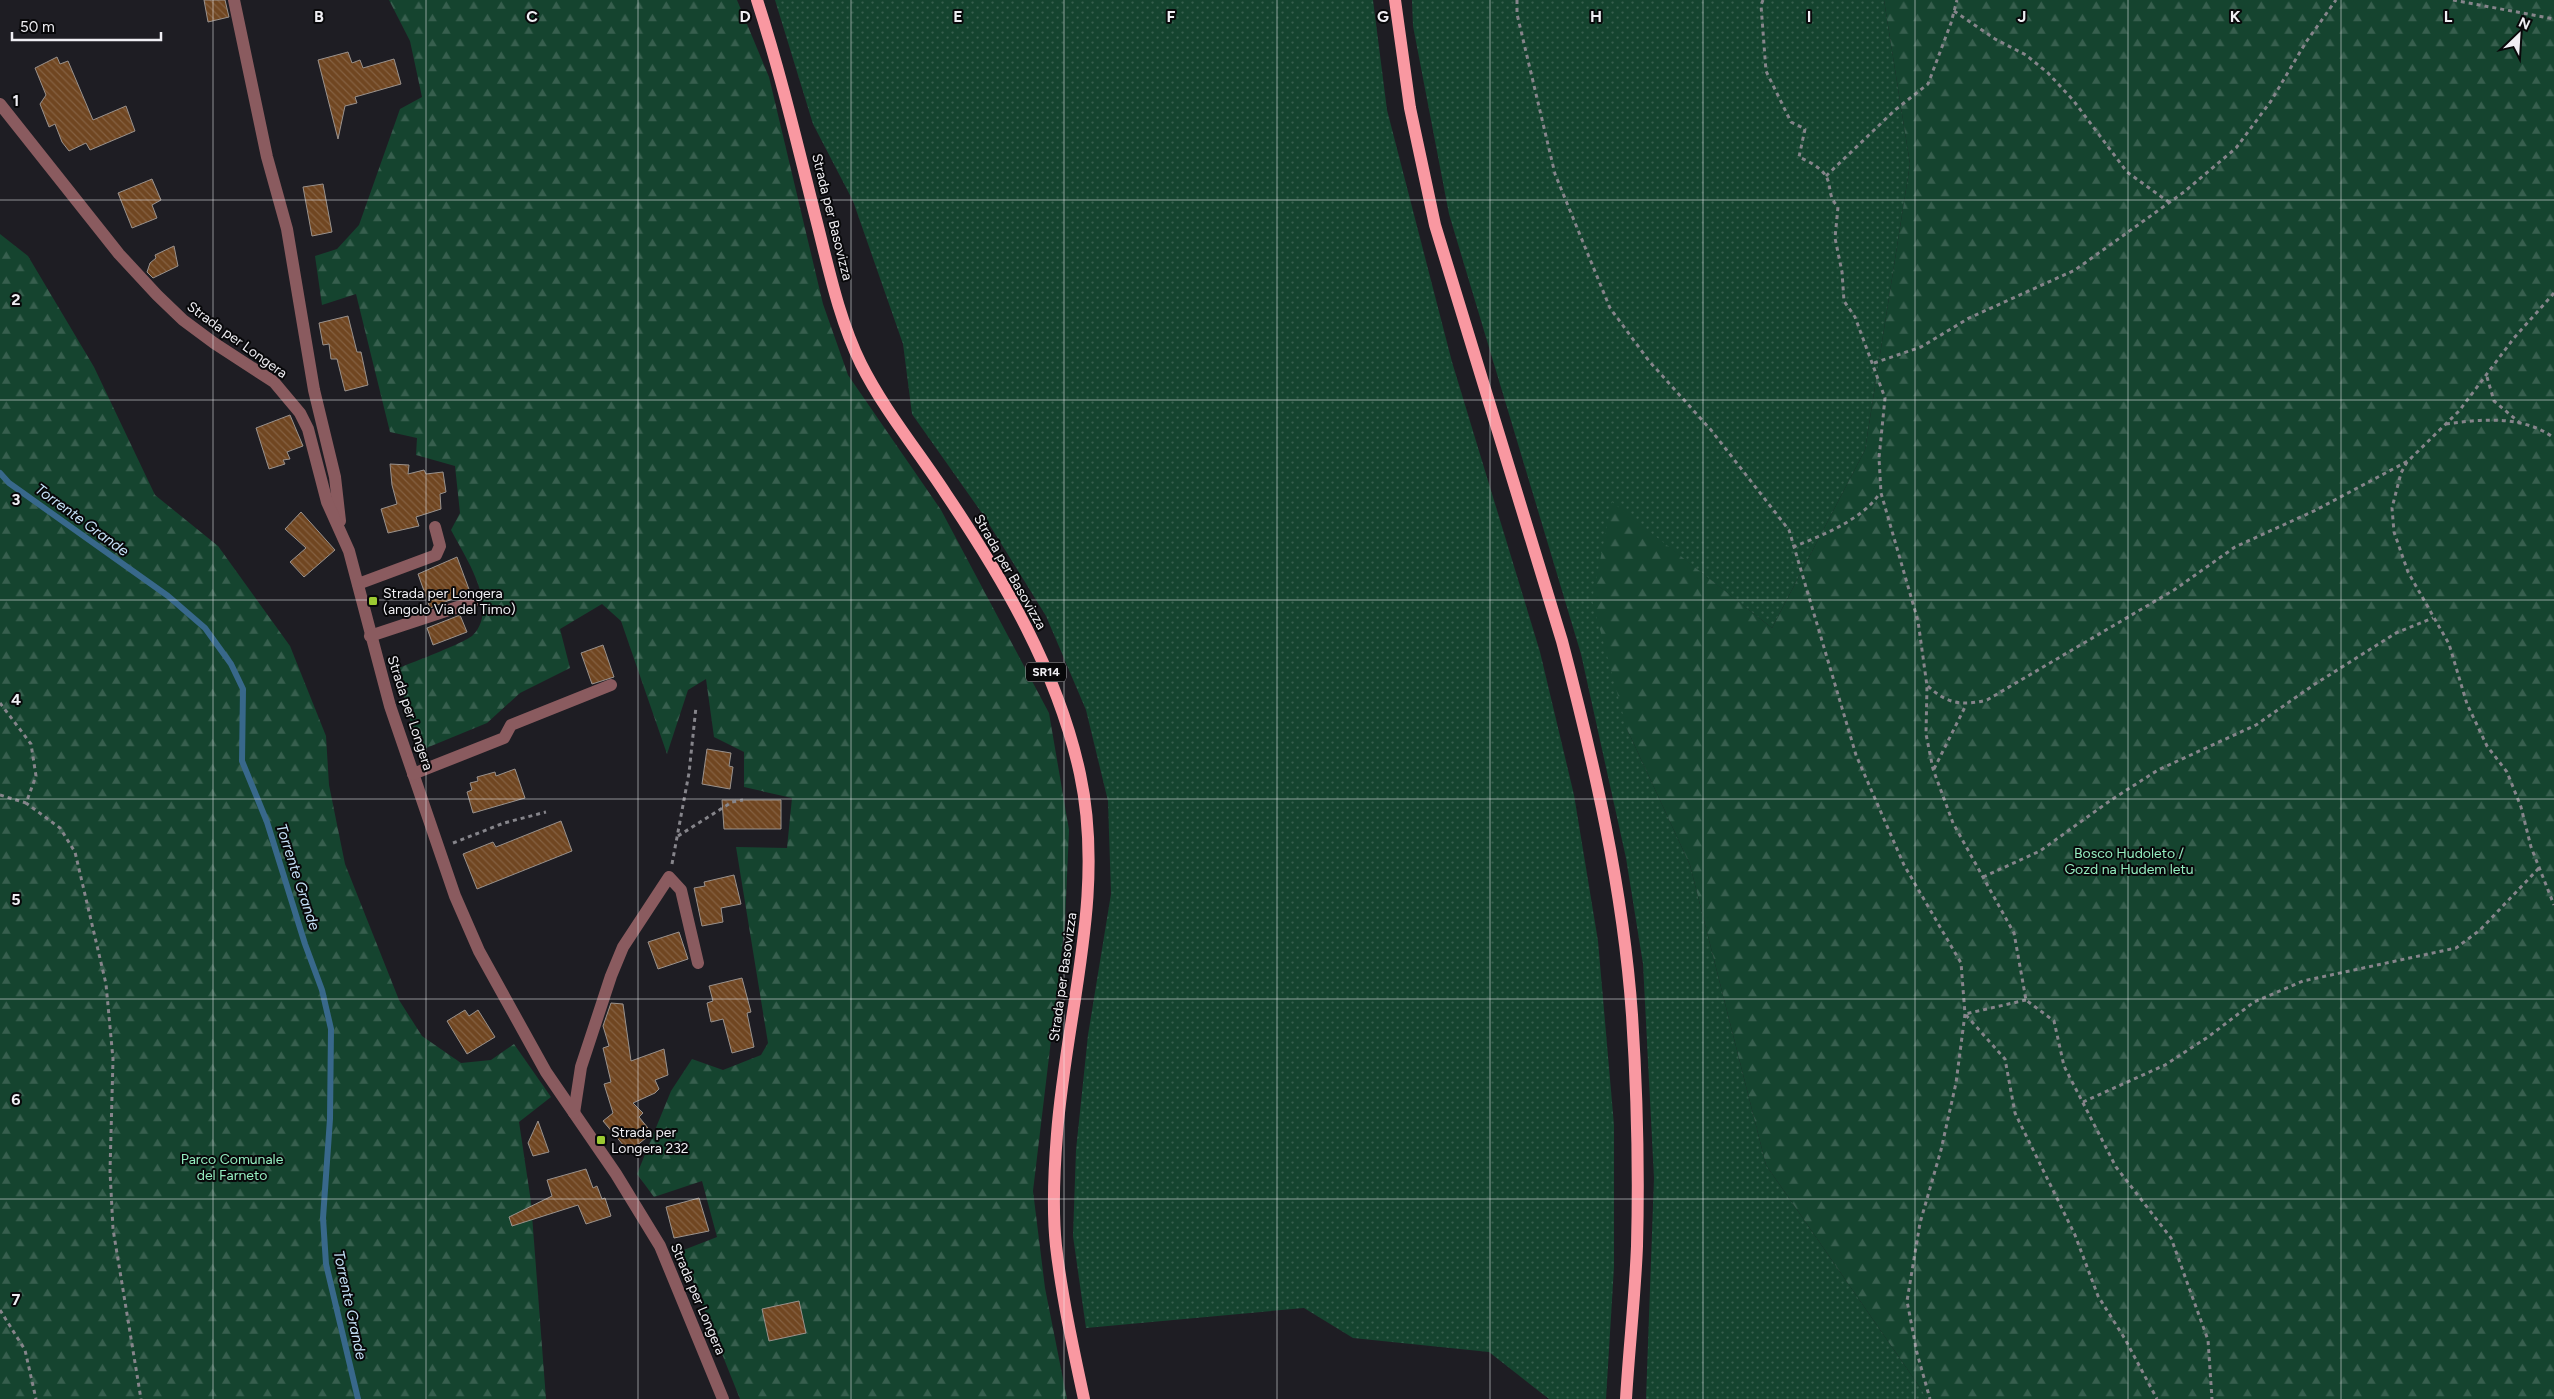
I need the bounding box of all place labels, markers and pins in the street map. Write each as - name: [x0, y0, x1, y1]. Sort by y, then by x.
- place label: Strada per Longera (angolo Via del Timo): [383, 585, 516, 618]
- marker: Strada per Longera (angolo Via del Timo): [367, 595, 379, 607]
- place label: Strada per Longera 232: [611, 1124, 689, 1157]
- marker: Strada per Longera 232: [595, 1134, 607, 1146]

